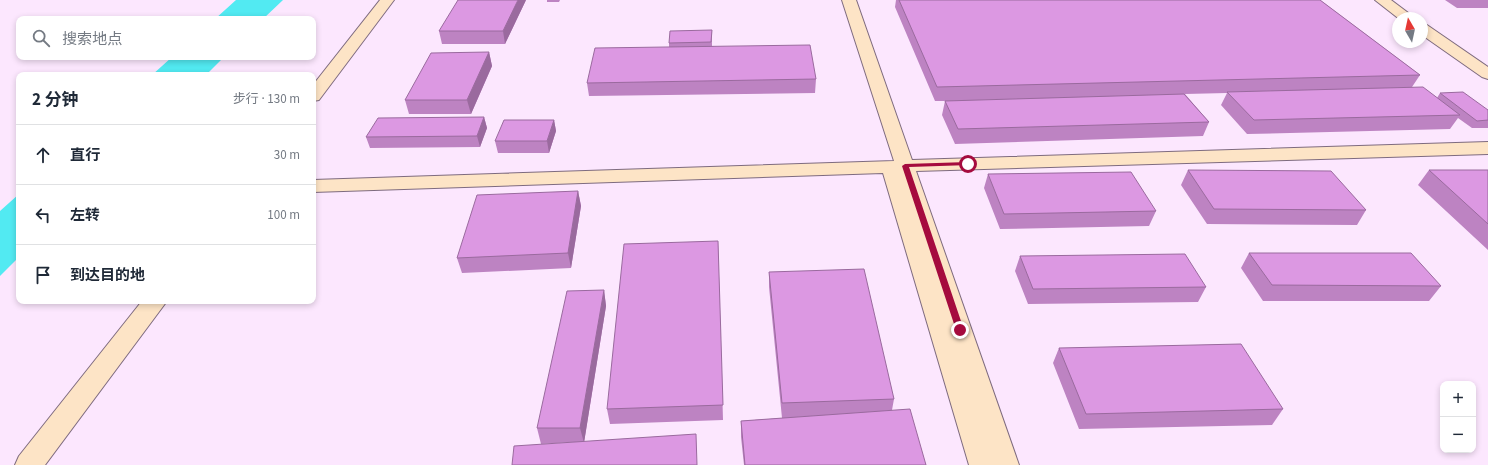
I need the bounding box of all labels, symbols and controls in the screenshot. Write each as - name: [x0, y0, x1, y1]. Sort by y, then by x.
- north arrow: [1392, 12, 1428, 48]
- search box: [16, 16, 316, 60]
- icon: search: [30, 27, 52, 49]
- text: 搜索地点: [62, 29, 122, 50]
- text: 2 分钟: [32, 88, 78, 112]
- text: 步行 · 130 m: [233, 90, 300, 108]
- icon: ahead: [32, 144, 54, 166]
- text: 直行: [70, 145, 100, 166]
- text: 30 m: [274, 146, 300, 164]
- route start: [959, 155, 977, 173]
- icon: left: [32, 204, 54, 226]
- text: 左转: [70, 205, 100, 226]
- text: 100 m: [267, 206, 300, 224]
- icon: arrive: [32, 264, 54, 286]
- text: 到达目的地: [70, 265, 145, 286]
- route end: [951, 321, 969, 339]
- map controls: [1440, 381, 1476, 453]
- button: +: [1440, 381, 1476, 417]
- button: −: [1440, 417, 1476, 453]

